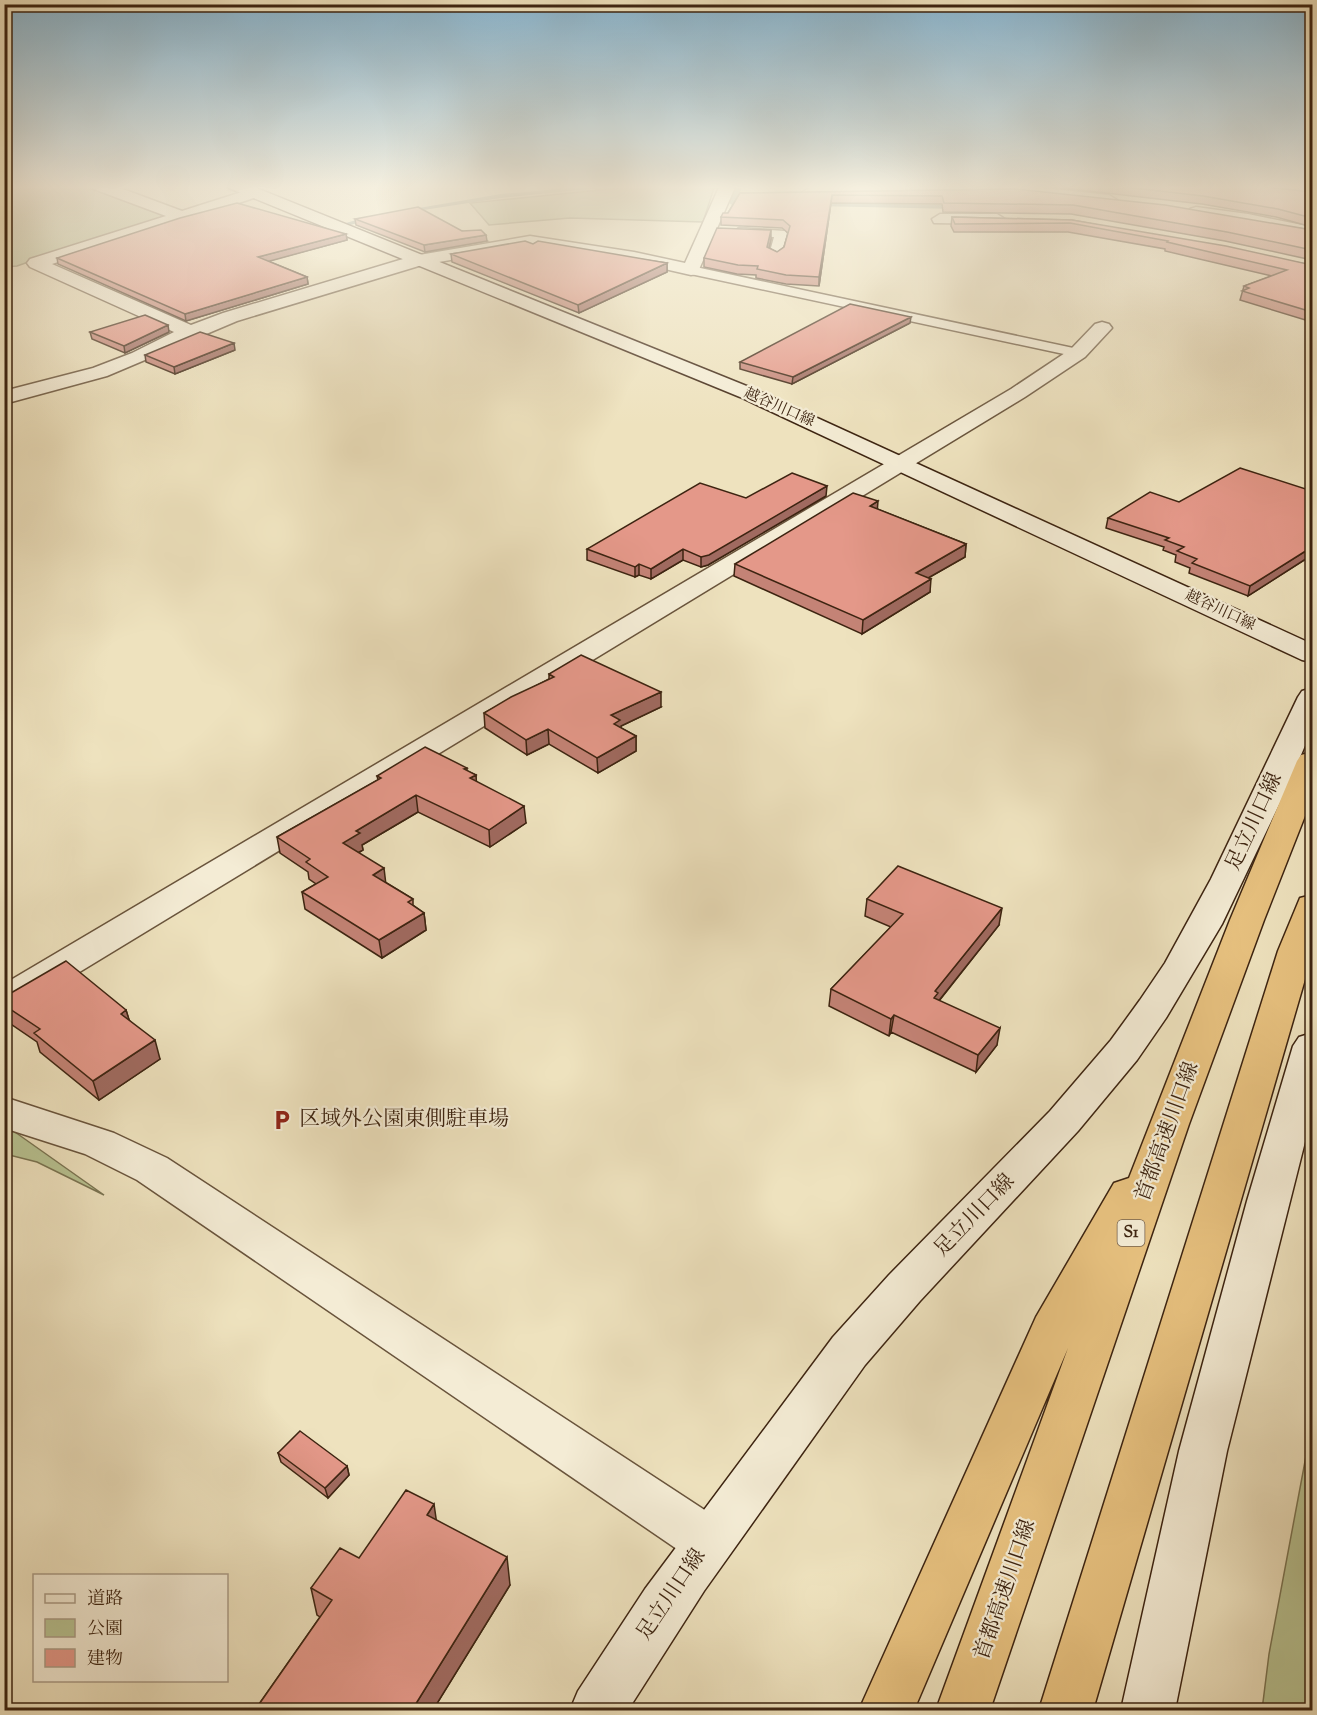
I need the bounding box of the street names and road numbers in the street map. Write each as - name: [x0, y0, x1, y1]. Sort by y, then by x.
- street label: 越谷川口線: [740, 383, 818, 433]
- street label: 越谷川口線: [1182, 586, 1258, 636]
- street label: 足立川口線: [1219, 768, 1291, 876]
- street label: 首都高速川口線: [1129, 1058, 1207, 1206]
- street label: 足立川口線: [928, 1168, 1022, 1264]
- road number: S1: [1118, 1220, 1144, 1246]
- street label: 首都高速川口線: [968, 1516, 1044, 1664]
- street label: 足立川口線: [630, 1543, 714, 1647]

